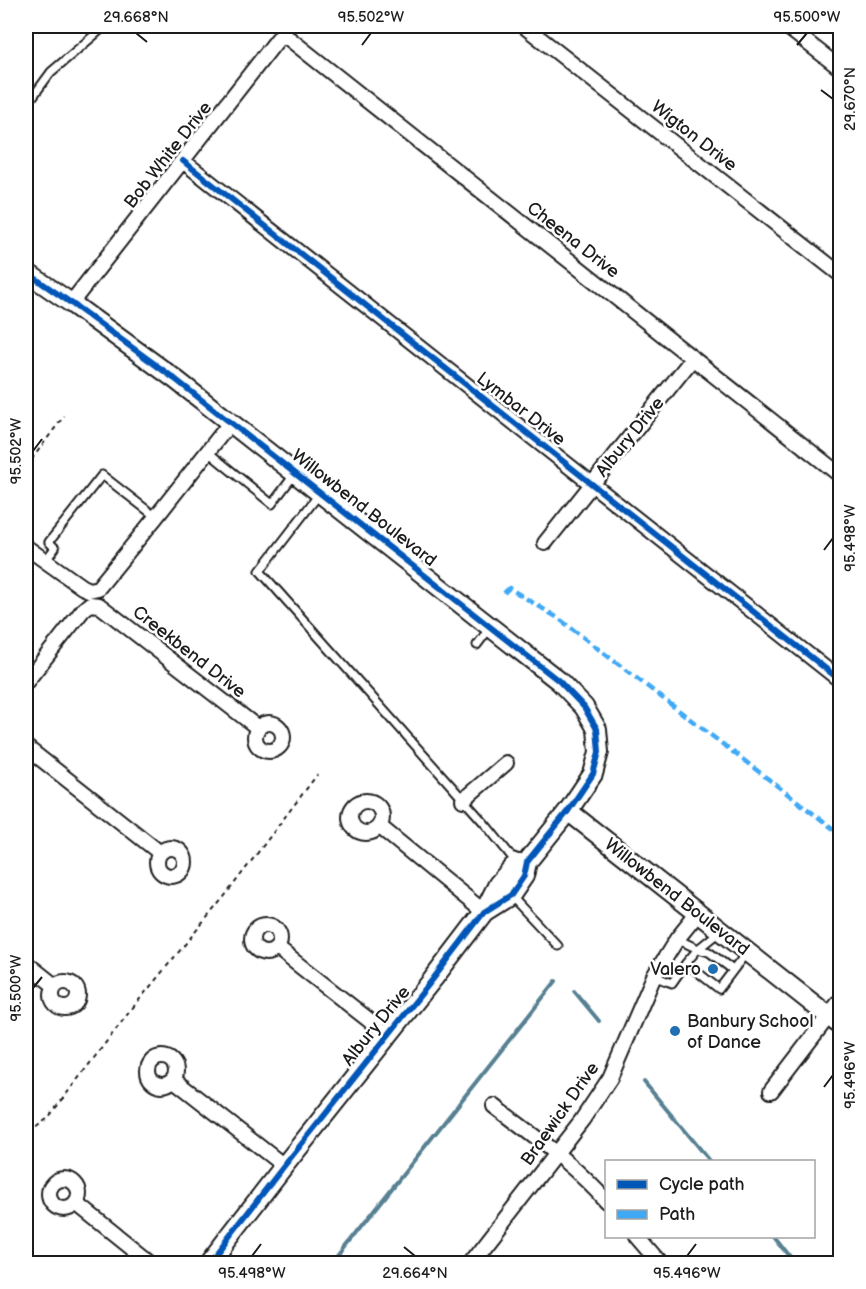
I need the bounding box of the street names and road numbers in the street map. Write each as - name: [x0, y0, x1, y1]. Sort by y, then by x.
- street label: Wigton Drive: [647, 96, 741, 176]
- street label: Bob White Drive: [120, 97, 216, 213]
- street label: Cheena Drive: [523, 197, 624, 283]
- street label: Lymbar Drive: [472, 368, 570, 450]
- street label: Albury Drive: [591, 393, 669, 481]
- street label: Willowbend Boulevard: [287, 445, 441, 571]
- street label: Creekbend Drive: [128, 601, 250, 703]
- street label: Willowbend Boulevard: [600, 834, 754, 960]
- street label: Albury Drive: [337, 982, 415, 1070]
- street label: Braewick Drive: [517, 1058, 604, 1170]

